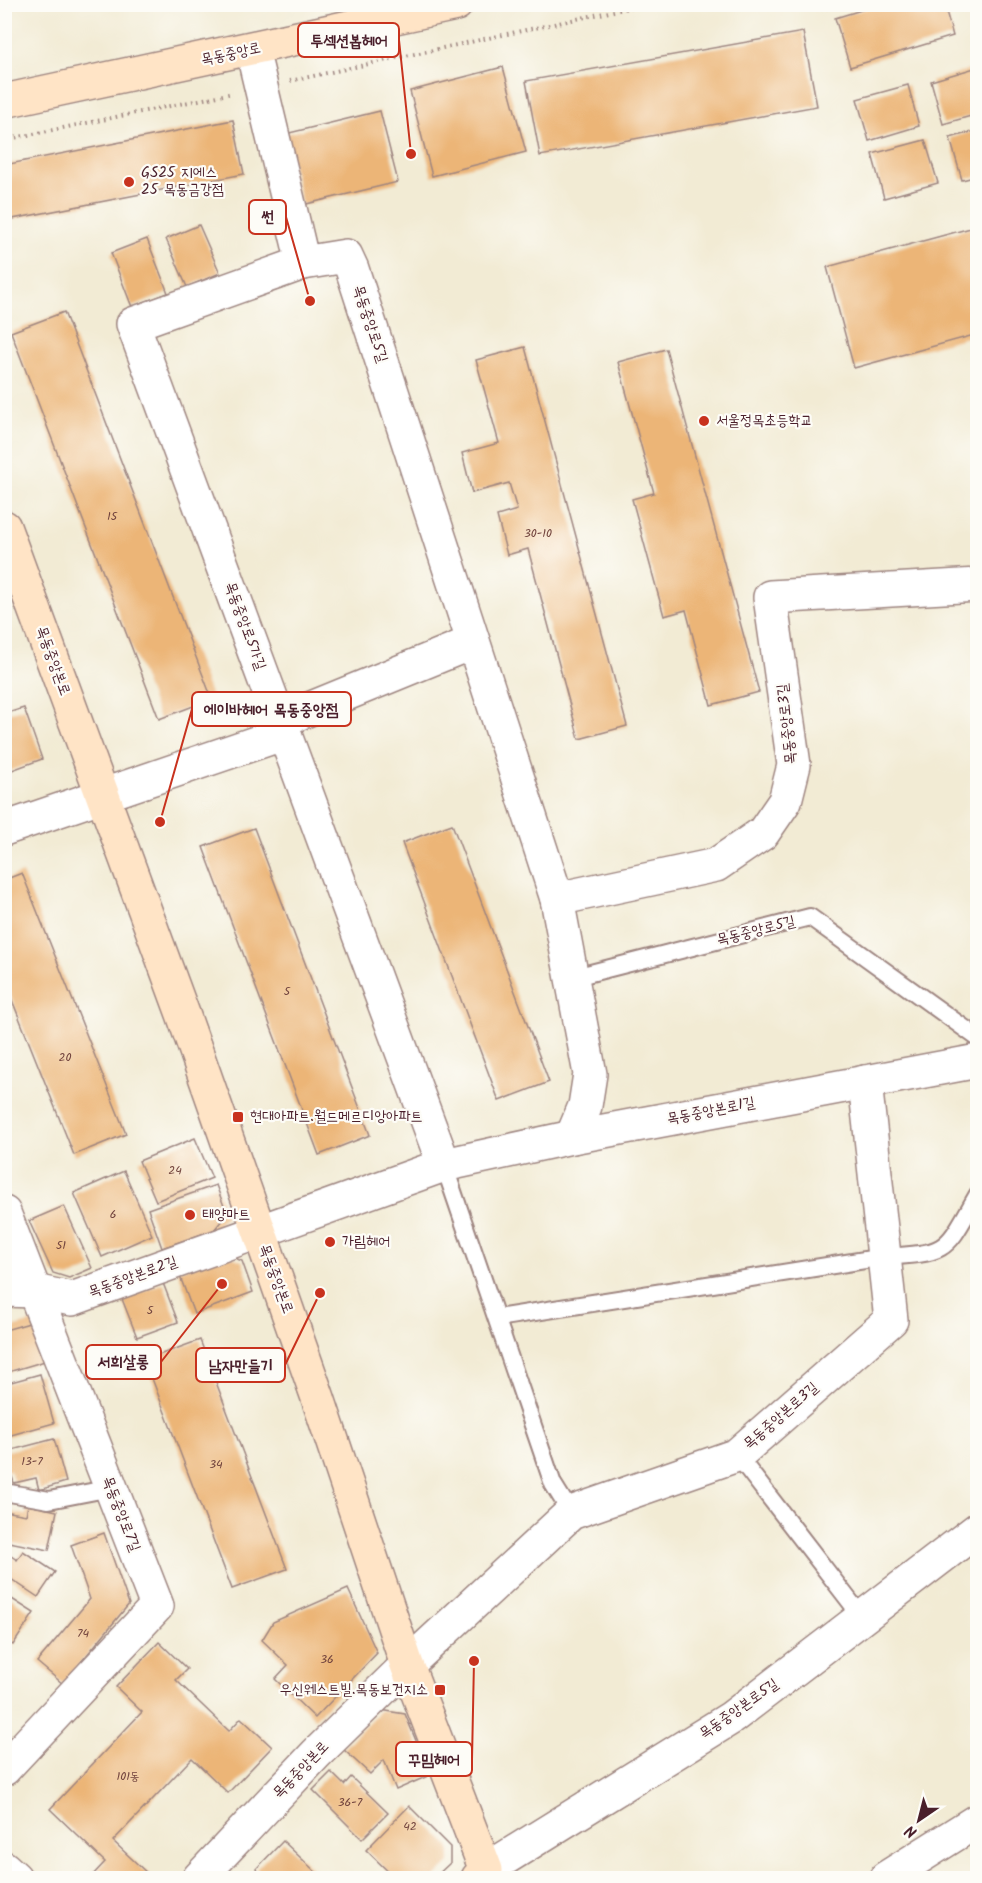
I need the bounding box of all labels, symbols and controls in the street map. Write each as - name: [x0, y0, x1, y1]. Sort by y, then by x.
- callout: 투섹션봅헤어: [298, 23, 399, 57]
- text: 투섹션봅헤어: [310, 29, 388, 54]
- street label: 목동중앙로: [199, 36, 263, 72]
- place label: GS25 지에스 25 목동금강점: [141, 161, 224, 202]
- marker: GS25 지에스 25 목동금강점: [122, 175, 136, 189]
- callout: 썬: [249, 200, 286, 234]
- text: 썬: [261, 205, 274, 230]
- street label: 목동중앙로5길: [346, 282, 394, 366]
- place label: 서울정목초등학교: [716, 409, 813, 433]
- marker: 서울정목초등학교: [697, 414, 711, 428]
- house number: 15: [107, 507, 119, 526]
- house number: 30-10: [524, 524, 552, 543]
- street label: 목동중앙로5가길: [218, 578, 272, 674]
- street label: 목동중앙본로: [29, 623, 77, 699]
- street label: 목동중앙로3길: [771, 682, 803, 766]
- callout: 에이바헤어 목동중앙점: [192, 692, 351, 726]
- text: 에이바헤어 목동중앙점: [204, 698, 339, 723]
- street label: 목동중앙로5길: [714, 910, 798, 952]
- house number: 5: [284, 982, 292, 1001]
- house number: 20: [59, 1048, 71, 1067]
- street label: 목동중앙본로1길: [665, 1091, 757, 1131]
- place label: 현대아파트.월드메르디앙아파트: [250, 1105, 423, 1129]
- marker: 현대아파트.월드메르디앙아파트: [231, 1110, 245, 1124]
- house number: 24: [168, 1161, 182, 1180]
- place label: 태양마트: [202, 1203, 250, 1227]
- house number: 6: [110, 1205, 116, 1224]
- marker: 태양마트: [183, 1208, 197, 1222]
- place label: 가림헤어: [342, 1230, 390, 1254]
- marker: 가림헤어: [323, 1235, 337, 1249]
- house number: 51: [56, 1236, 66, 1255]
- street label: 목동중앙본로: [252, 1241, 300, 1317]
- street label: 목동중앙본로2길: [85, 1250, 181, 1304]
- house number: 5: [147, 1301, 155, 1320]
- callout: 서희살롱: [86, 1345, 161, 1379]
- callout: 남자만들기: [196, 1348, 285, 1382]
- text: 서희살롱: [97, 1350, 149, 1375]
- text: 남자만들기: [209, 1354, 273, 1379]
- street label: 목동중앙본로3길: [738, 1376, 824, 1456]
- house number: 13-7: [21, 1452, 43, 1471]
- house number: 34: [209, 1455, 223, 1474]
- street label: 목동중앙로7길: [96, 1473, 146, 1555]
- house number: 74: [77, 1624, 89, 1643]
- house number: 36: [320, 1650, 334, 1669]
- street label: 목동중앙본로5길: [694, 1673, 784, 1745]
- place label: 우신웨스트빌.목동보건지소: [280, 1678, 428, 1702]
- marker: 우신웨스트빌.목동보건지소: [433, 1683, 447, 1697]
- street label: 목동중앙본로: [267, 1736, 335, 1804]
- callout: 꾸밈헤어: [396, 1742, 472, 1776]
- text: 꾸밈헤어: [408, 1748, 460, 1773]
- house number: 101동: [116, 1767, 140, 1786]
- north arrow: [889, 1790, 949, 1850]
- house number: 36-7: [338, 1793, 363, 1812]
- house number: 42: [403, 1817, 417, 1836]
- text: N: [900, 1818, 923, 1844]

